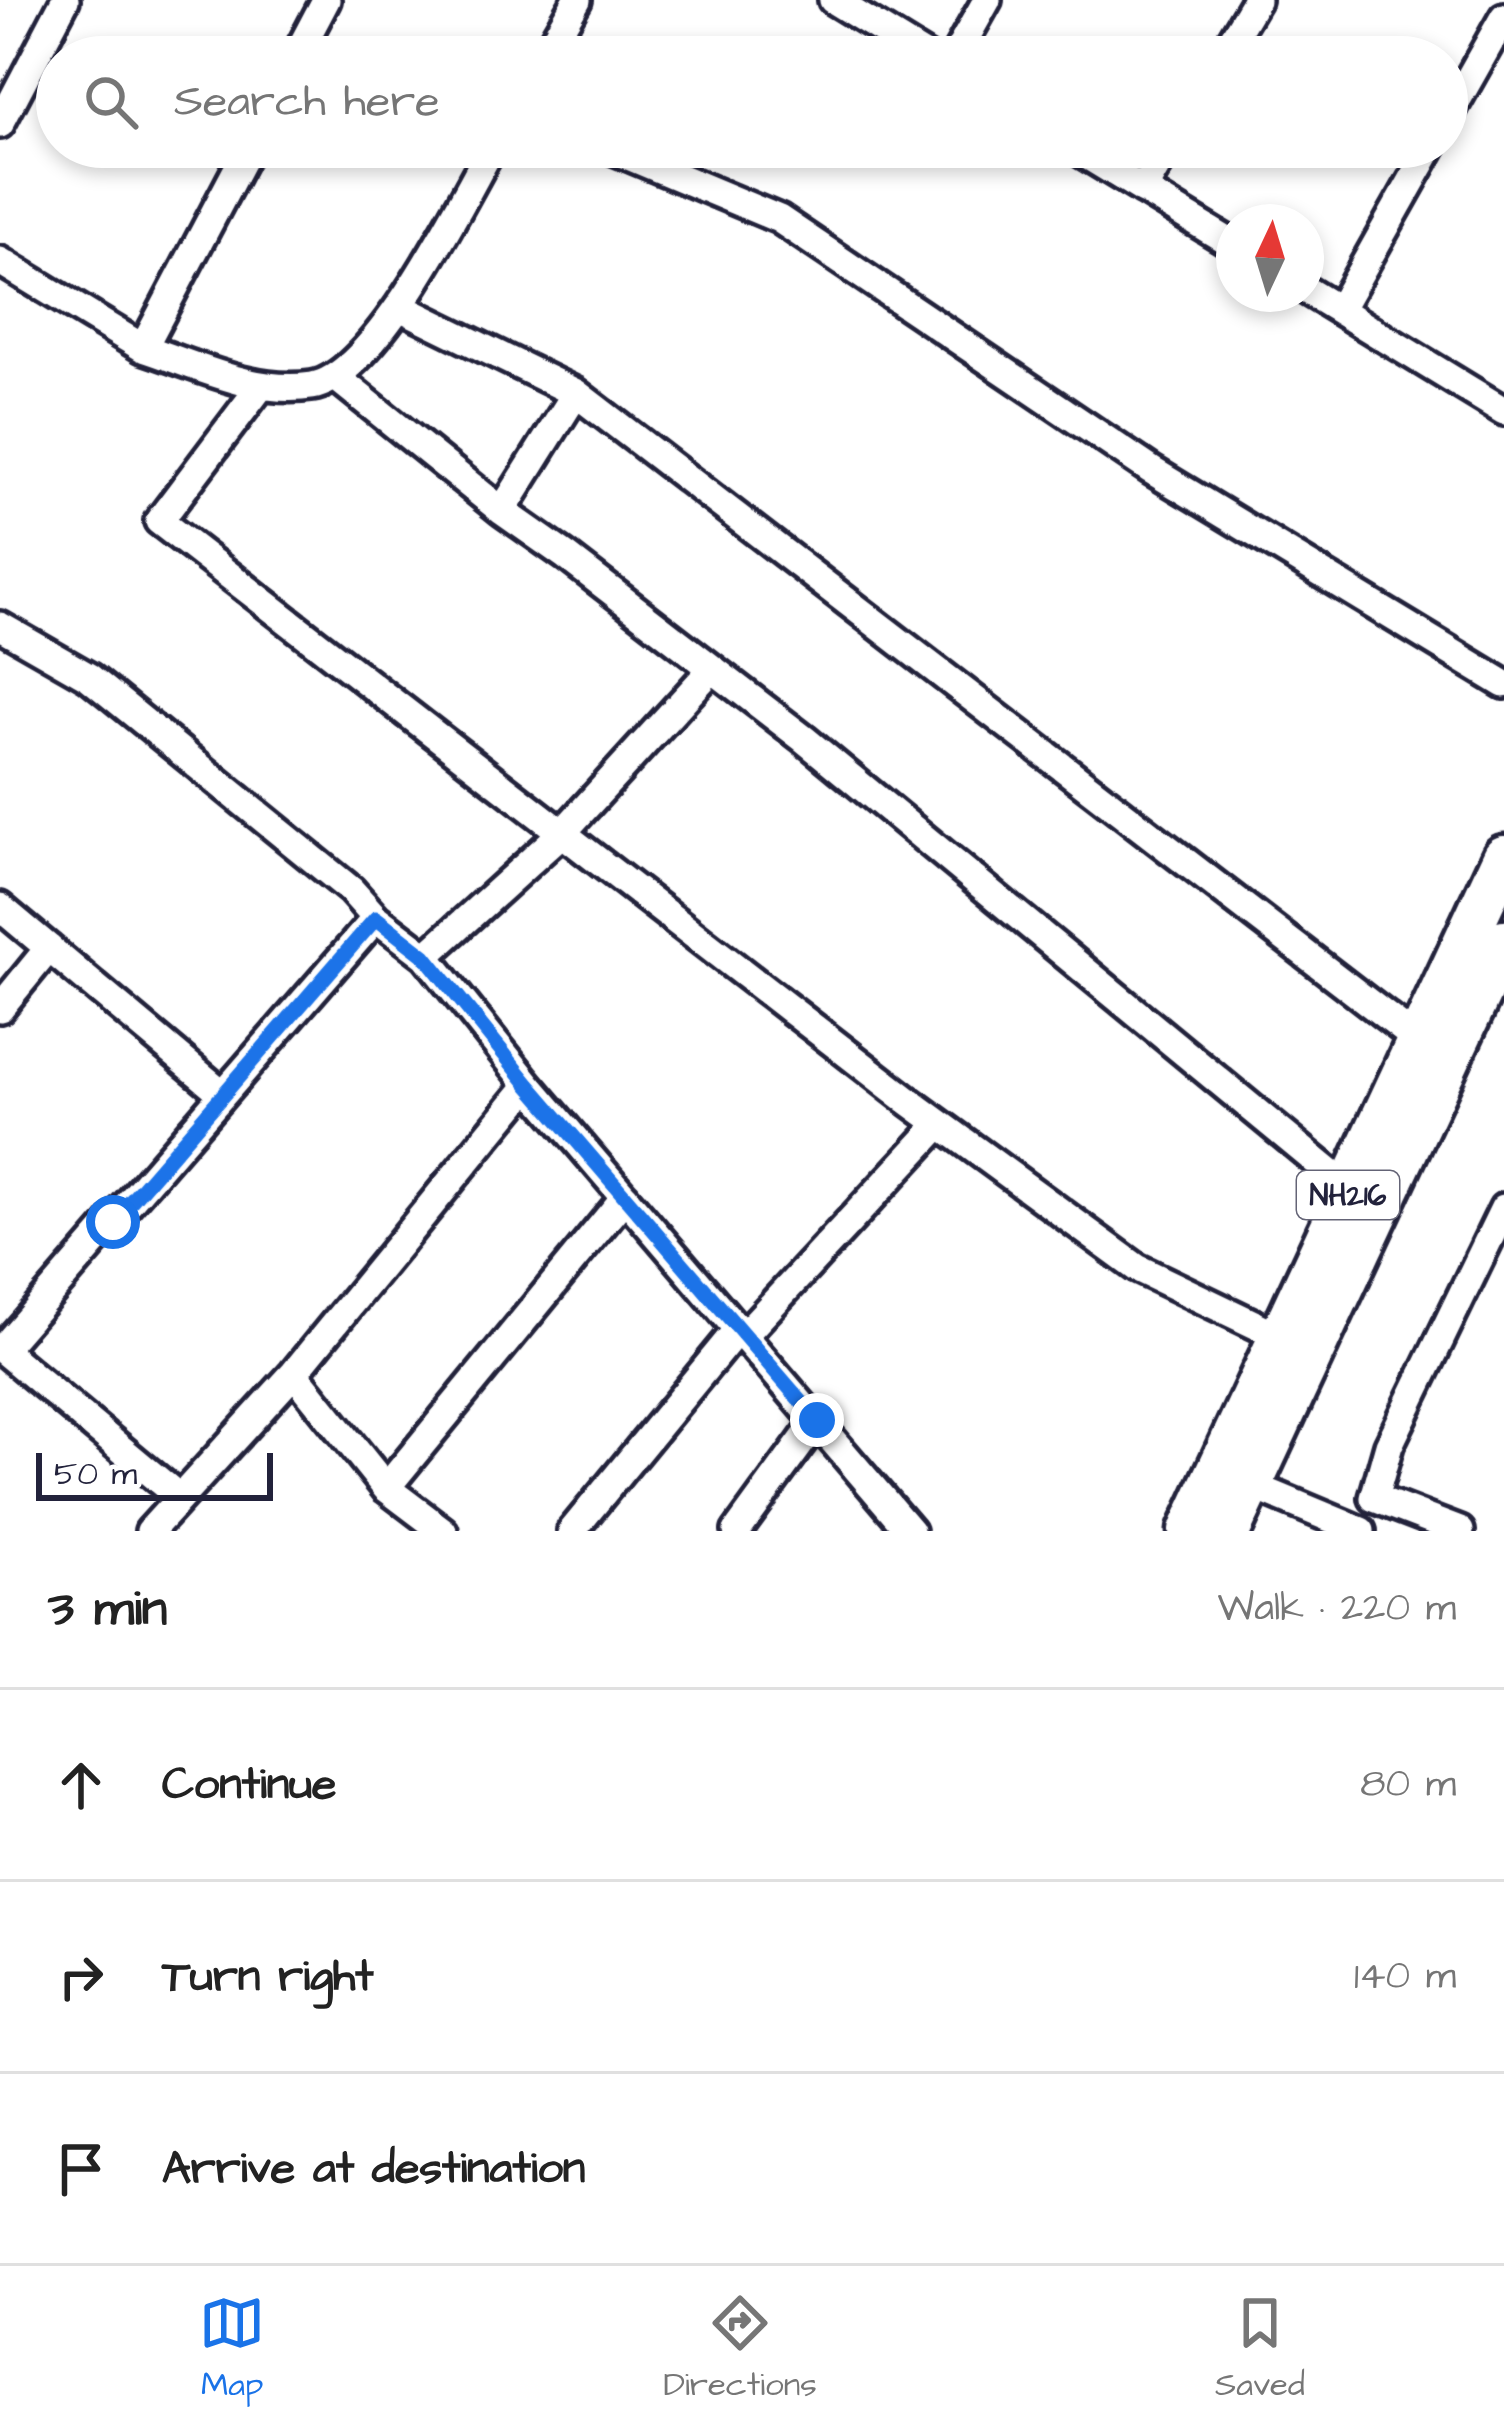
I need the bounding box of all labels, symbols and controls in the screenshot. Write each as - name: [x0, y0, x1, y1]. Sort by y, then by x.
- search box: [36, 36, 1468, 168]
- icon: search: [78, 69, 144, 135]
- text: Search here: [174, 71, 440, 133]
- north arrow: [1216, 204, 1324, 312]
- road number: NH216: [1297, 1171, 1399, 1219]
- route start: [86, 1195, 140, 1249]
- route end: [790, 1393, 844, 1447]
- scale bar: [36, 1447, 273, 1500]
- text: 50 m: [54, 1451, 137, 1497]
- text: 3 min: [48, 1574, 167, 1645]
- text: Walk · 220 m: [1217, 1582, 1456, 1636]
- icon: ahead: [48, 1752, 114, 1818]
- text: Continue: [162, 1754, 336, 1816]
- text: 80 m: [1360, 1758, 1456, 1812]
- icon: right: [48, 1944, 114, 2010]
- text: Turn right: [162, 1946, 374, 2008]
- text: 140 m: [1354, 1950, 1456, 2004]
- icon: arrive: [48, 2136, 114, 2202]
- text: Arrive at destination: [162, 2138, 585, 2200]
- tab: Map: [199, 2290, 265, 2408]
- tab: Directions: [663, 2290, 817, 2408]
- tab: Saved: [1215, 2290, 1305, 2408]

